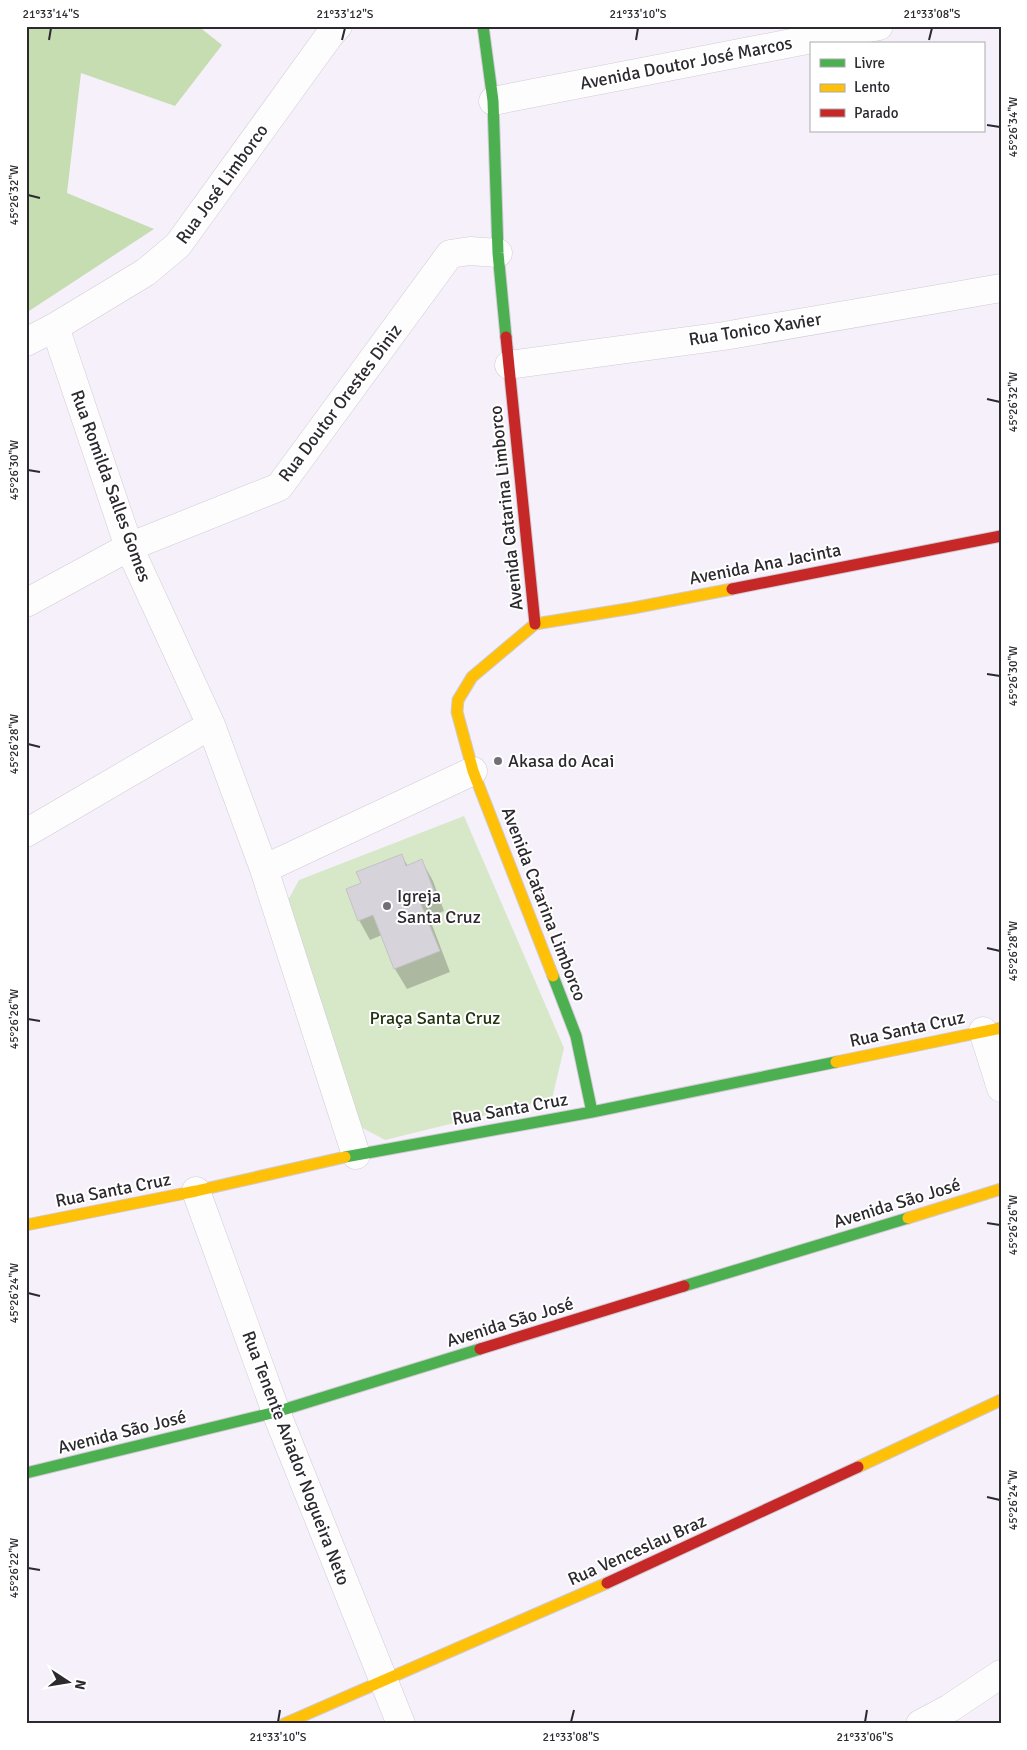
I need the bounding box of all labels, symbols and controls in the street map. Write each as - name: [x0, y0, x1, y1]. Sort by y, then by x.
- text: 21°33'14"S: [22, 7, 80, 22]
- text: 21°33'12"S: [316, 7, 374, 22]
- text: 21°33'10"S: [609, 7, 667, 22]
- text: 21°33'08"S: [903, 7, 961, 22]
- street label: Avenida Doutor José Marcos: [578, 32, 794, 94]
- legend: [810, 42, 984, 132]
- text: Livre: [854, 54, 885, 72]
- text: Lento: [854, 78, 890, 96]
- text: 45°26'34"W: [1006, 97, 1021, 157]
- text: Parado: [854, 104, 899, 122]
- street label: Rua José Limborco: [171, 120, 273, 248]
- text: 45°26'32"W: [7, 165, 22, 225]
- street label: Rua Tonico Xavier: [687, 308, 823, 350]
- street label: Rua Doutor Orestes Diniz: [274, 320, 406, 486]
- text: 45°26'32"W: [1006, 372, 1021, 432]
- street label: Rua Romilda Salles Gomes: [66, 387, 156, 585]
- street label: Avenida Catarina Limborco: [484, 404, 528, 612]
- text: 45°26'30"W: [7, 440, 22, 500]
- street label: Avenida Ana Jacinta: [687, 538, 843, 590]
- text: 45°26'30"W: [1006, 646, 1021, 706]
- text: 45°26'28"W: [7, 714, 22, 774]
- place label: Akasa do Acai: [508, 750, 614, 772]
- marker: Akasa do Acai: [492, 755, 504, 767]
- street label: Avenida Catarina Limborco: [497, 804, 591, 1004]
- place label: Igreja Santa Cruz: [397, 885, 481, 928]
- marker: Igreja Santa Cruz: [381, 900, 393, 912]
- text: 45°26'28"W: [1006, 921, 1021, 981]
- text: 45°26'26"W: [7, 989, 22, 1049]
- street label: Rua Santa Cruz: [847, 1006, 967, 1052]
- park label: Praça Santa Cruz: [370, 1007, 500, 1029]
- street label: Rua Santa Cruz: [450, 1088, 570, 1130]
- street label: Rua Santa Cruz: [53, 1168, 173, 1212]
- street label: Avenida São José: [831, 1173, 963, 1233]
- text: 45°26'26"W: [1006, 1195, 1021, 1255]
- text: 45°26'24"W: [7, 1263, 22, 1323]
- street label: Avenida São José: [444, 1292, 576, 1352]
- street label: Rua Tenente Aviador Nogueira Neto: [237, 1328, 355, 1588]
- street label: Avenida São José: [55, 1405, 189, 1459]
- text: 45°26'24"W: [1006, 1470, 1021, 1530]
- street label: Rua Venceslau Braz: [564, 1510, 710, 1590]
- text: 45°26'22"W: [7, 1538, 22, 1598]
- north arrow: [42, 1658, 92, 1708]
- text: N: [71, 1678, 90, 1691]
- text: 21°33'10"S: [249, 1730, 307, 1745]
- text: 21°33'08"S: [542, 1730, 600, 1745]
- text: 21°33'06"S: [836, 1730, 894, 1745]

